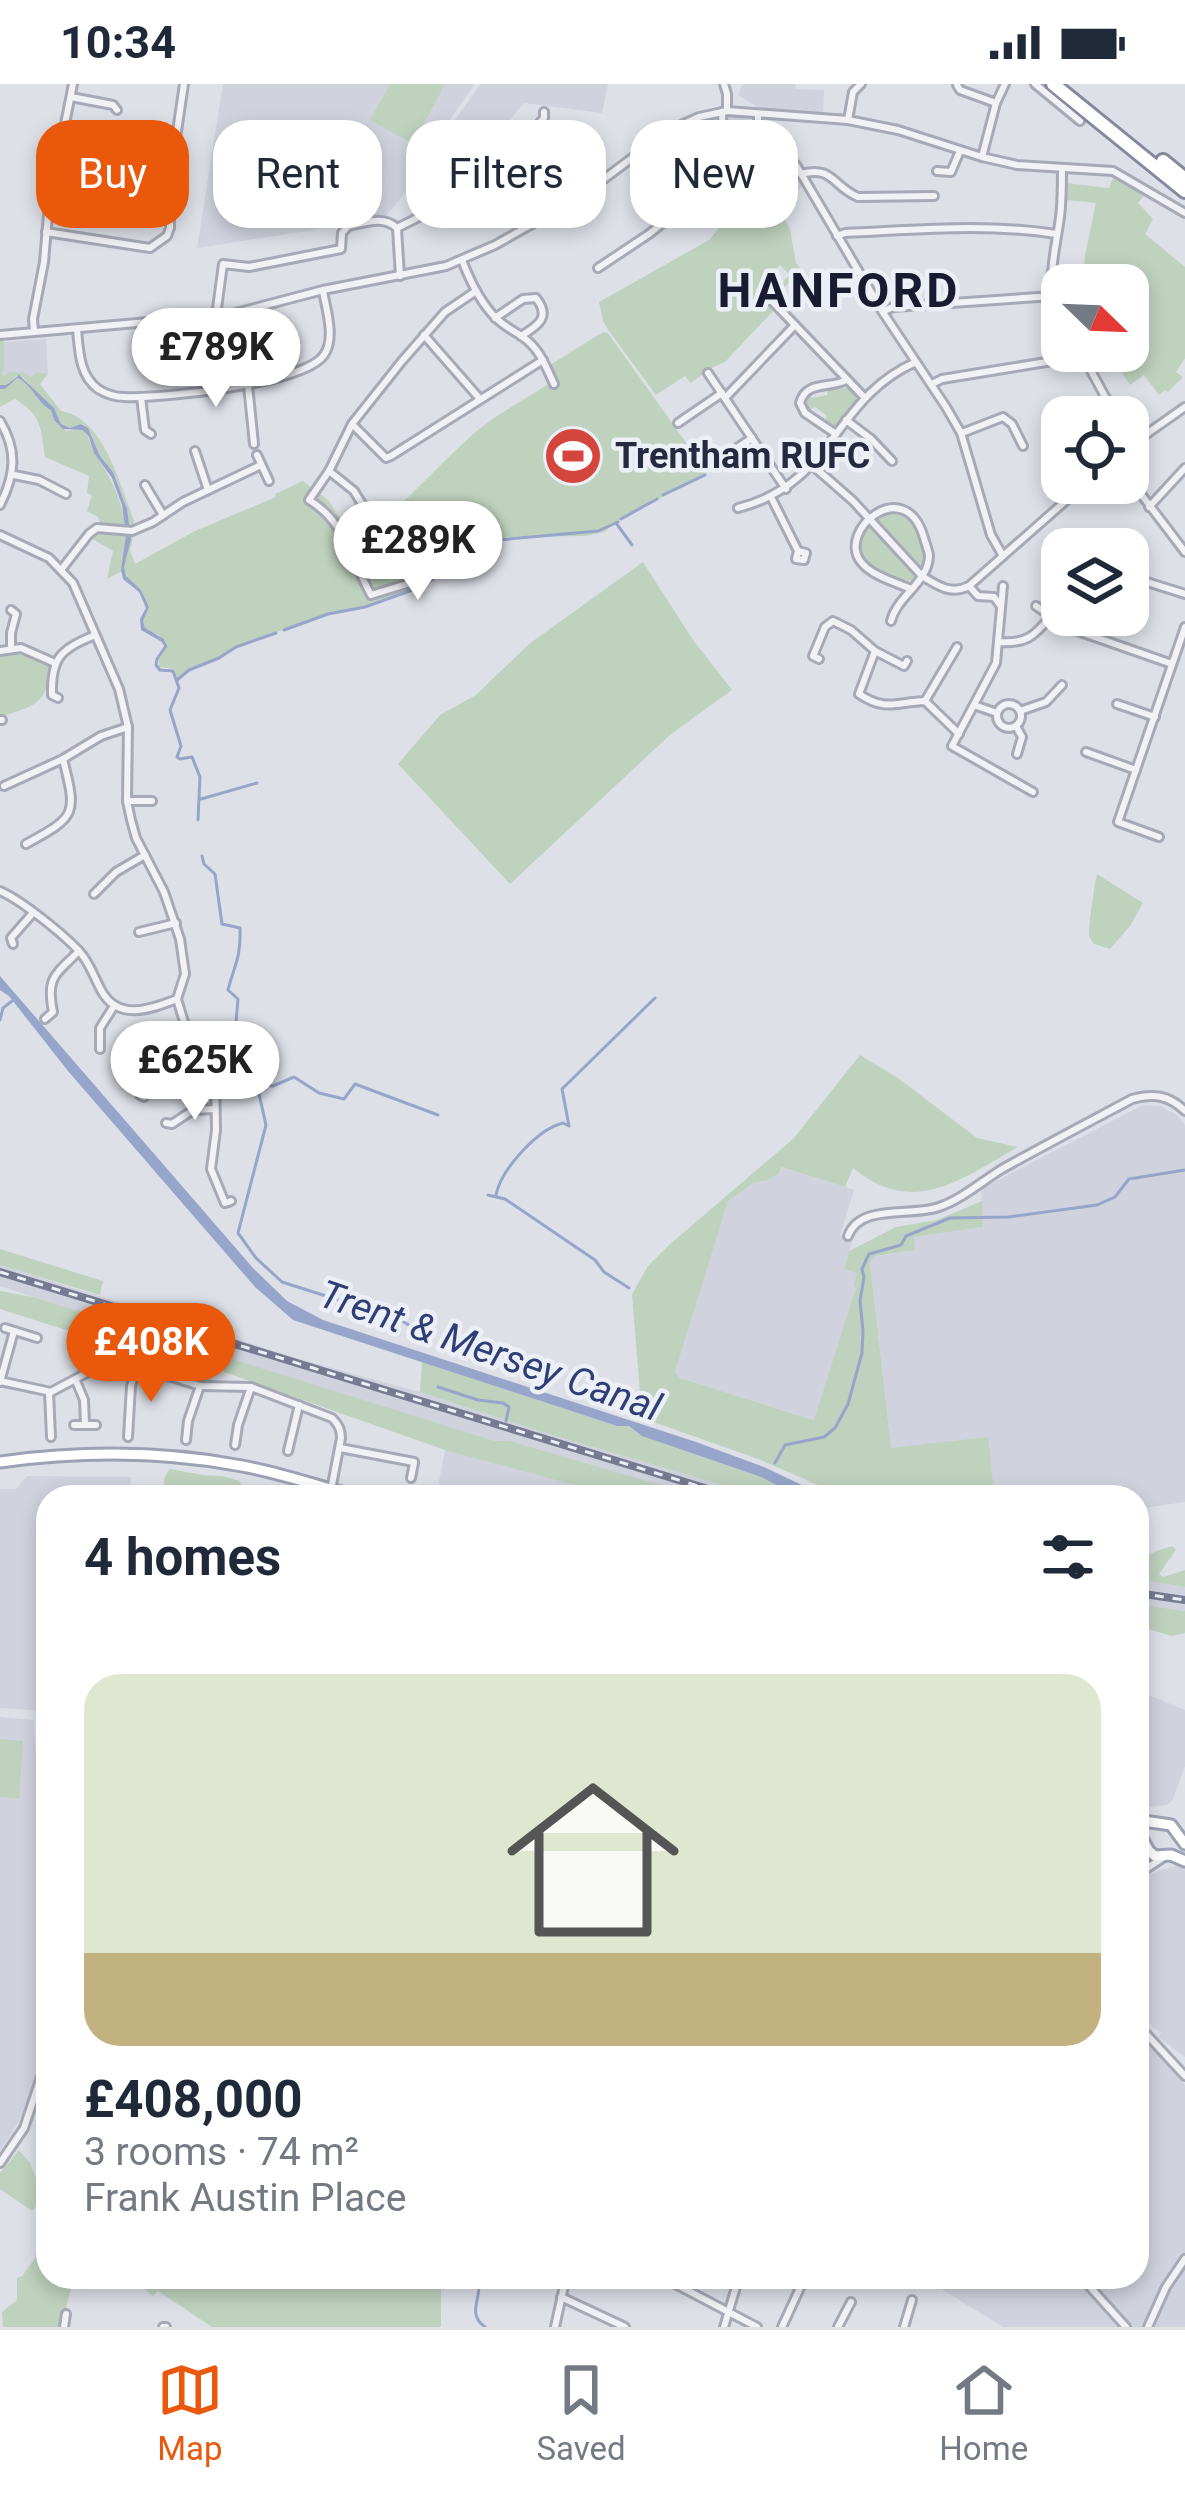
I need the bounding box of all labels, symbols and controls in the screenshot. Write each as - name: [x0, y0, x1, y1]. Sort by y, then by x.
- text: 10:34: [60, 16, 176, 69]
- chip: Buy: [36, 120, 189, 228]
- chip: Rent: [213, 120, 382, 228]
- chip: Filters: [406, 120, 606, 228]
- chip: New: [630, 120, 798, 228]
- district label: HANFORD: [718, 262, 960, 319]
- north arrow: [1041, 264, 1149, 372]
- map controls: [1041, 264, 1149, 636]
- pin: £789K: [132, 308, 300, 410]
- text: £789K: [158, 324, 274, 370]
- button: locate: [1041, 396, 1149, 504]
- sports icon: Trentham RUFC: [542, 425, 604, 487]
- place label: Trentham RUFC: [615, 435, 870, 477]
- pin: £289K: [334, 501, 502, 603]
- text: £289K: [360, 517, 476, 563]
- button: layers: [1041, 528, 1149, 636]
- pin: £625K: [111, 1021, 279, 1123]
- text: £625K: [137, 1037, 253, 1083]
- water label: Trent & Mersey Canal: [313, 1271, 668, 1431]
- pin: £408K: [67, 1303, 235, 1405]
- text: £408K: [93, 1319, 209, 1365]
- icon: filters: [1035, 1524, 1101, 1590]
- text: 4 homes: [84, 1528, 281, 1587]
- icon: home: [485, 1752, 701, 1968]
- text: £408,000: [84, 2070, 302, 2129]
- text: 3 rooms · 74 m²: [84, 2129, 359, 2175]
- text: Frank Austin Place: [84, 2175, 406, 2221]
- tab: Map: [157, 2357, 223, 2468]
- tab: Saved: [536, 2357, 626, 2468]
- tab: Home: [939, 2357, 1028, 2468]

